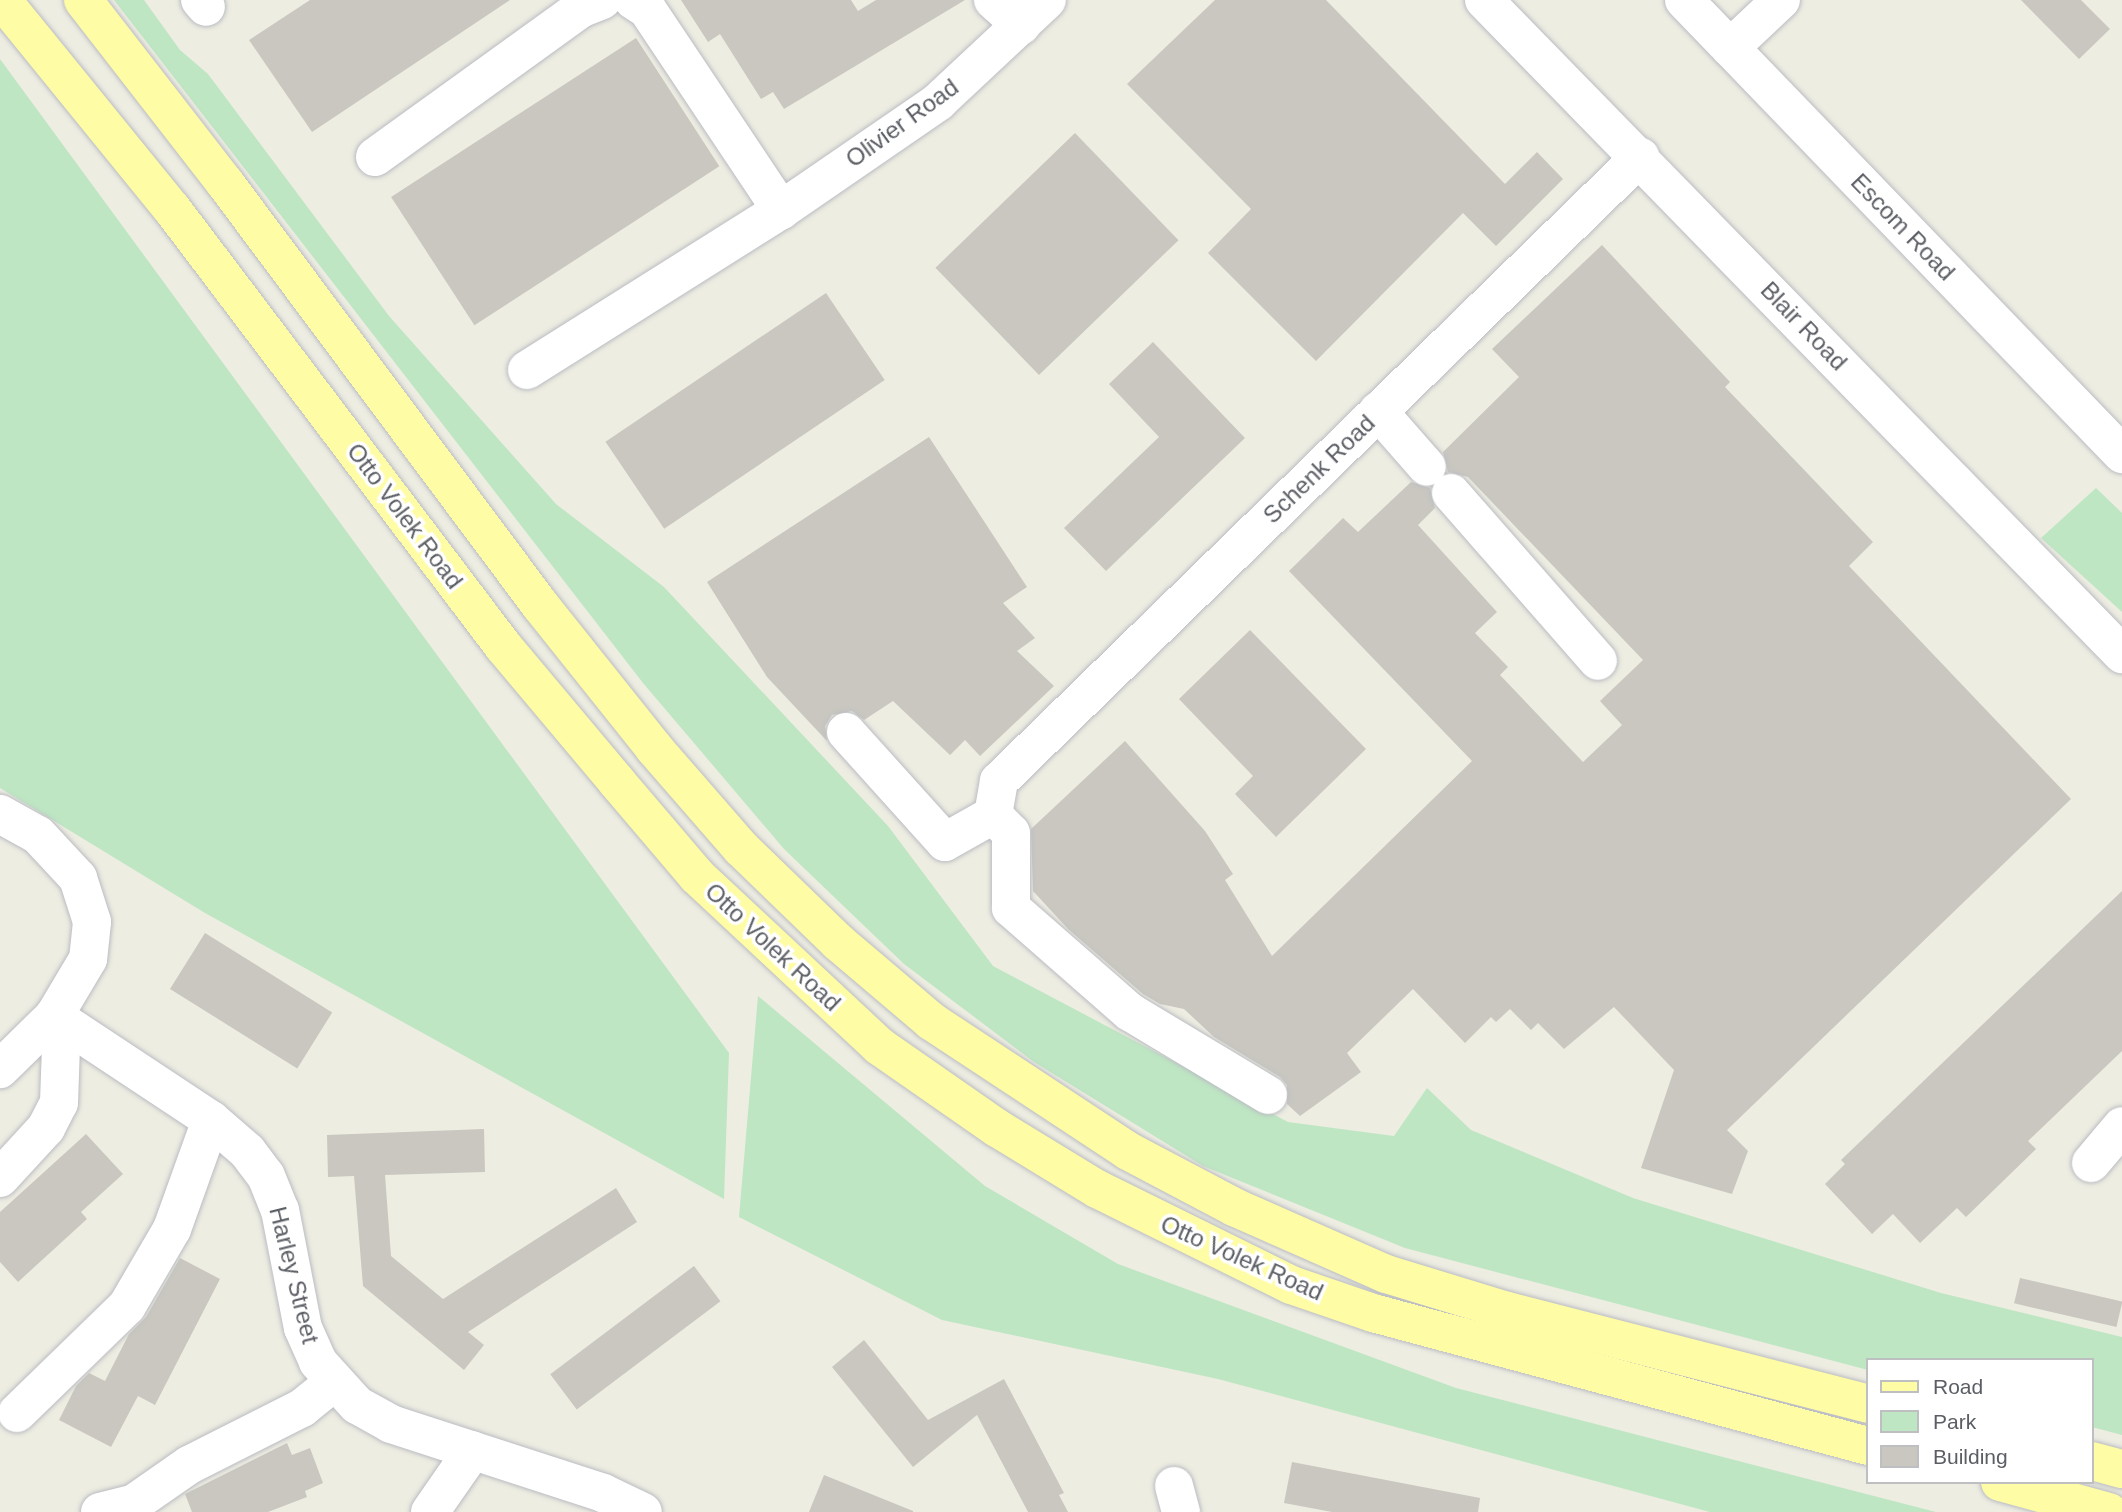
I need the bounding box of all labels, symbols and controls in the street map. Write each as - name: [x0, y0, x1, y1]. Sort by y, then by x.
- street label: Olivier Road: [840, 73, 964, 173]
- street label: Escom Road: [1845, 168, 1961, 286]
- street label: Blair Road: [1755, 276, 1853, 376]
- street label: Schenk Road: [1257, 409, 1381, 529]
- street label: Otto Volek Road: [341, 438, 469, 594]
- street label: Otto Volek Road: [699, 877, 847, 1017]
- street label: Harley Street: [263, 1204, 325, 1346]
- street label: Otto Volek Road: [1156, 1209, 1328, 1307]
- legend: [1867, 1358, 2094, 1484]
- text: Road: [1933, 1375, 1983, 1398]
- text: Park: [1933, 1410, 1976, 1433]
- text: Building: [1933, 1445, 2008, 1468]

